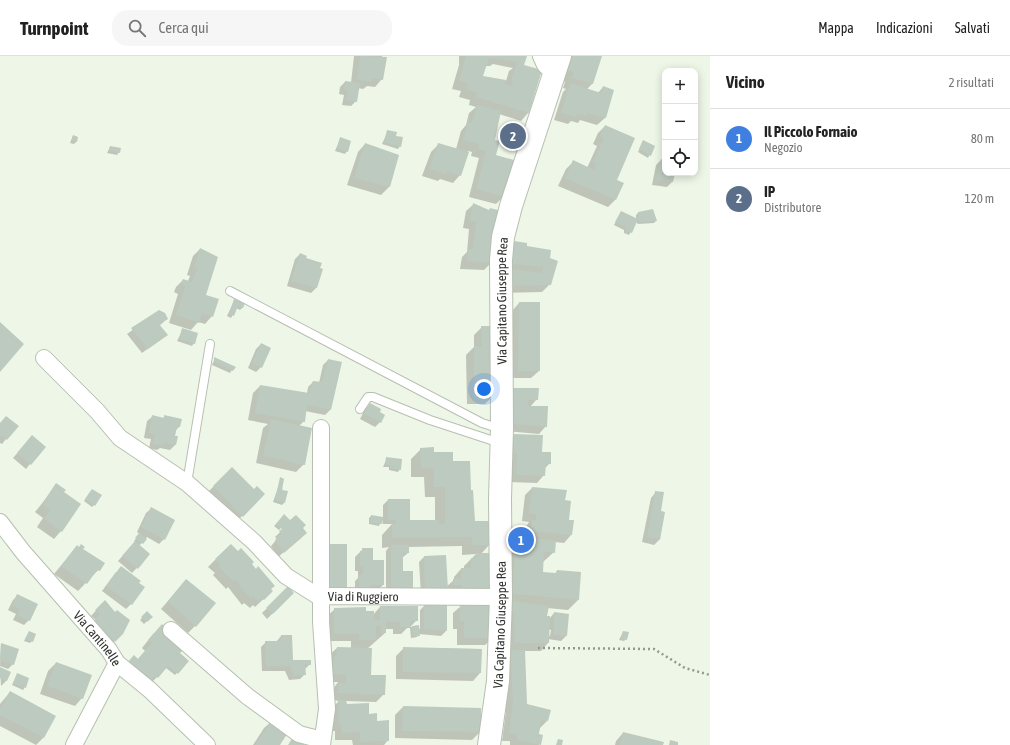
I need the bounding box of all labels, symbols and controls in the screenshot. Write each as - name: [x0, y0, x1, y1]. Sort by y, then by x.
- search box: [112, 10, 392, 46]
- text: Turnpoint: [20, 17, 88, 39]
- icon: search: [126, 17, 148, 39]
- text: Cerca qui: [158, 19, 209, 36]
- text: Mappa: [818, 20, 854, 36]
- text: Indicazioni: [876, 20, 933, 36]
- text: Salvati: [955, 20, 990, 36]
- map controls: [662, 68, 698, 176]
- button: +: [662, 68, 698, 104]
- text: Vicino: [726, 72, 765, 92]
- text: 2 risultati: [948, 75, 994, 90]
- button: −: [662, 104, 698, 140]
- pin: 2: [500, 121, 526, 151]
- text: Il Piccolo Fornaio: [764, 123, 858, 140]
- text: 1: [736, 131, 742, 146]
- text: 80 m: [971, 131, 994, 146]
- button: locate: [662, 140, 698, 176]
- text: Negozio: [764, 140, 803, 155]
- text: IP: [764, 183, 775, 200]
- text: 2: [736, 191, 742, 206]
- text: 120 m: [965, 191, 994, 206]
- text: Distributore: [764, 200, 821, 215]
- street label: Via Capitano Giuseppe Rea: [494, 236, 511, 364]
- your location: [474, 379, 494, 399]
- pin: 1: [508, 525, 534, 555]
- street label: Via Capitano Giuseppe Rea: [490, 561, 509, 689]
- street label: Via di Ruggiero: [328, 589, 399, 604]
- street label: Via Cantinelle: [70, 608, 124, 669]

